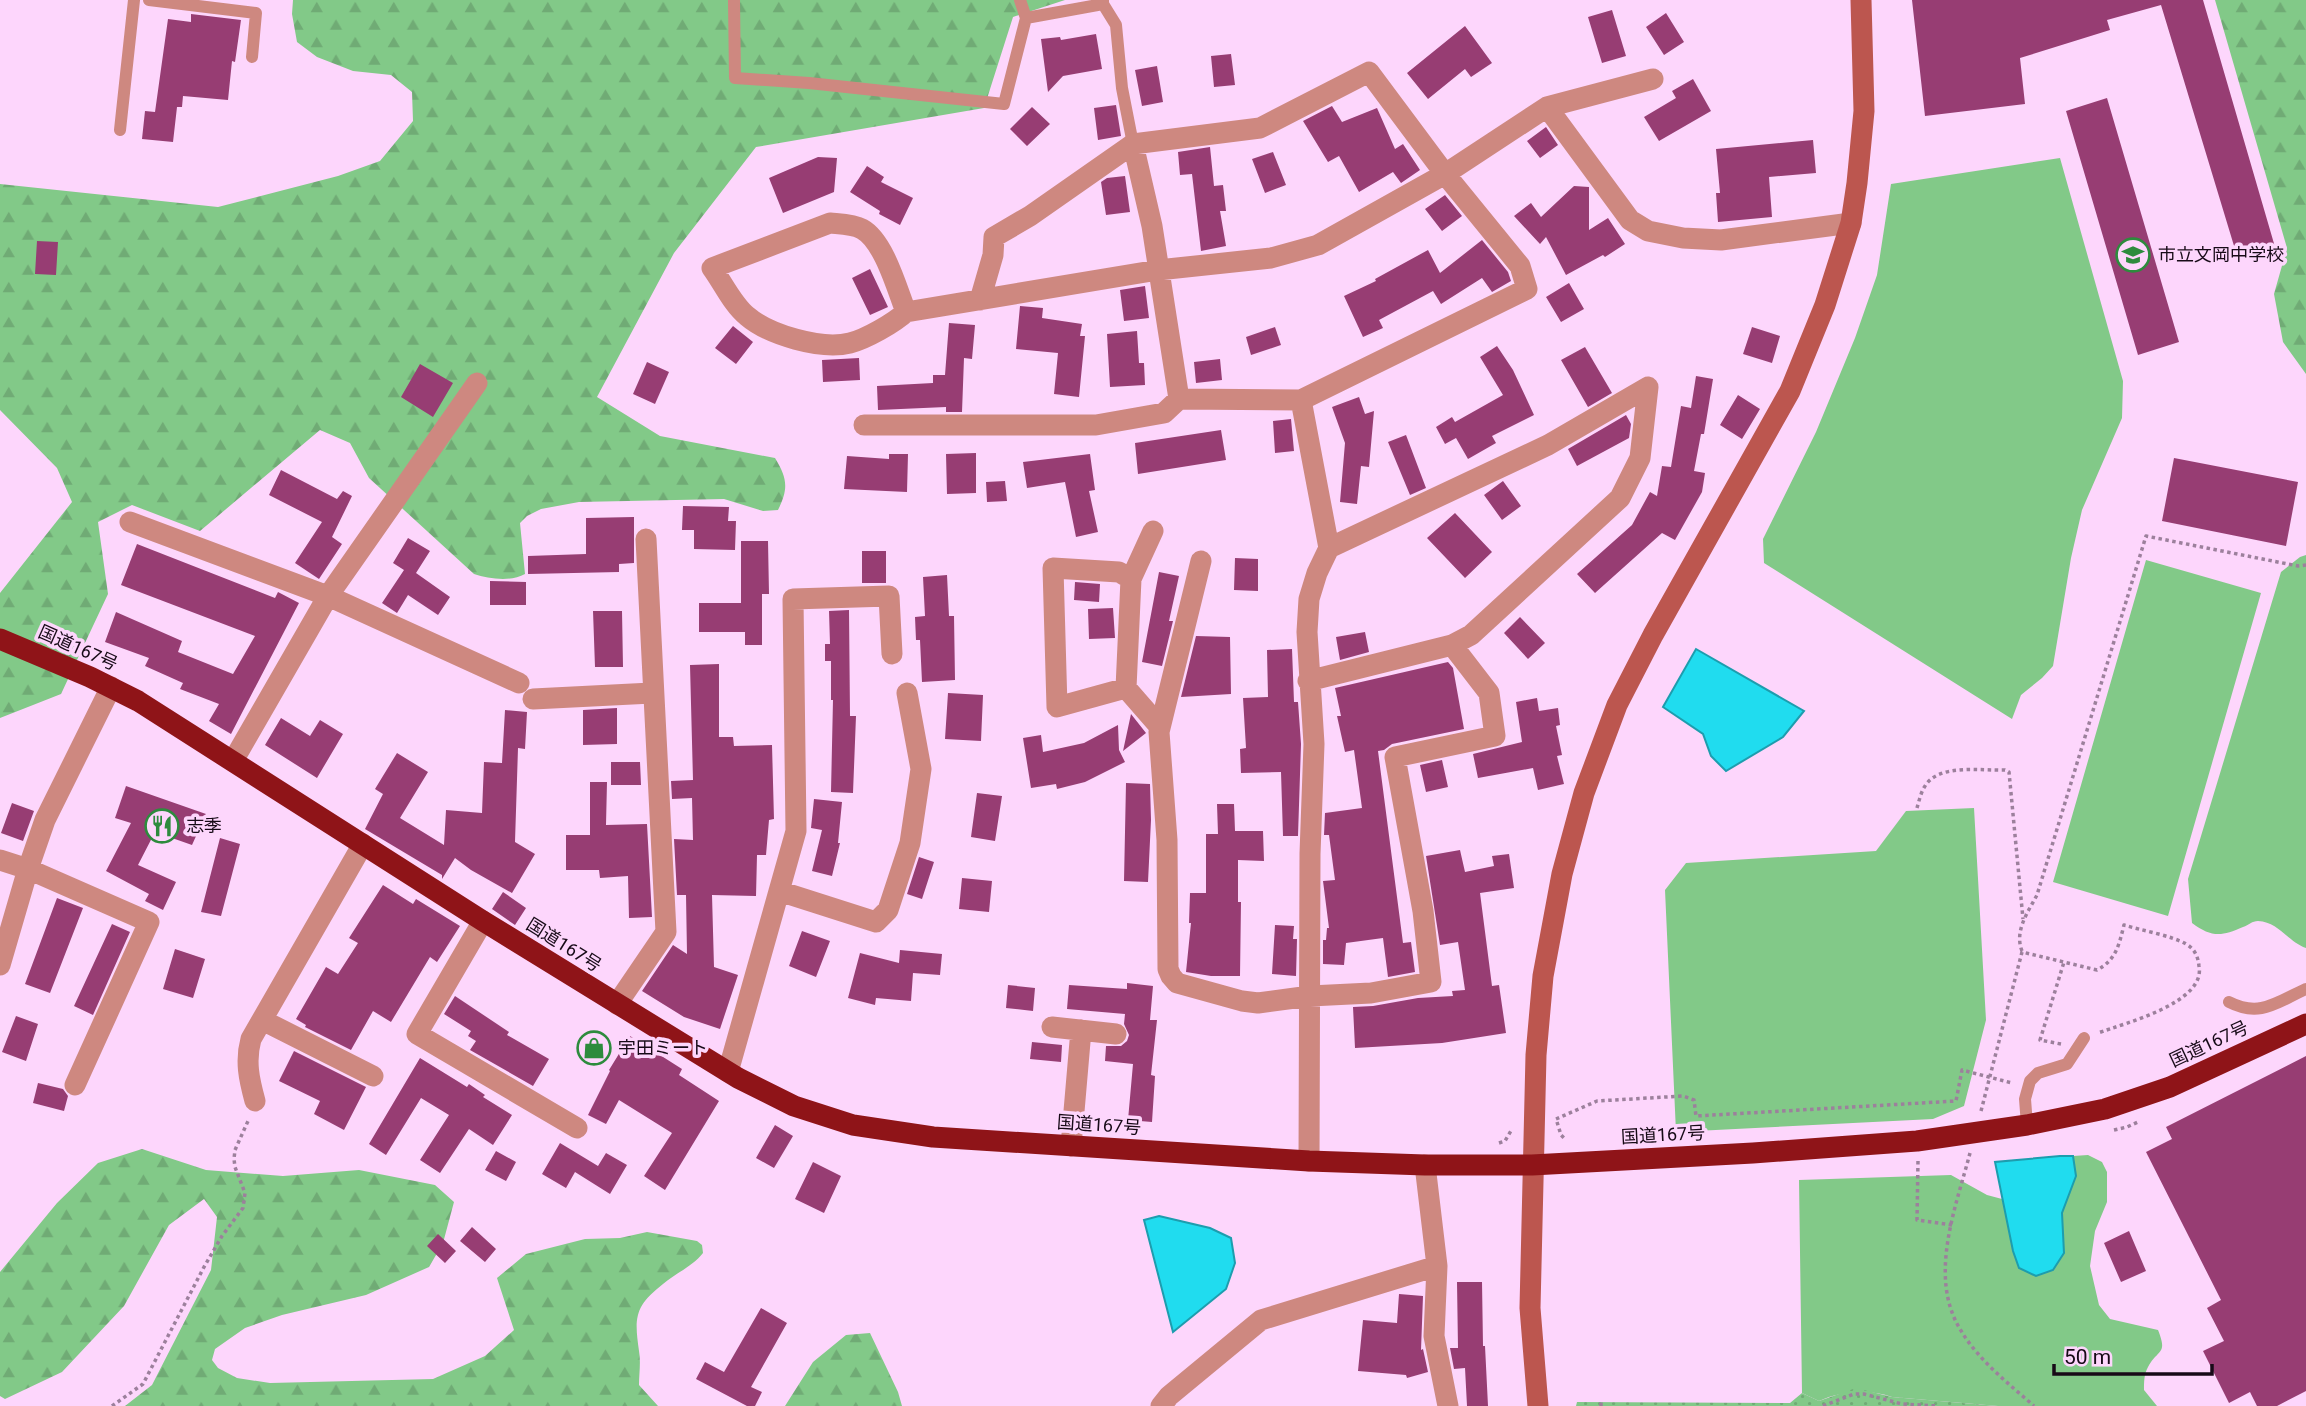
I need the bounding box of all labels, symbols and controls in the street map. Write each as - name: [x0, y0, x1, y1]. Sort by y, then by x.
- school or university icon: 市立文岡中学校: [2114, 236, 2152, 274]
- place label: 市立文岡中学校: [2158, 244, 2284, 265]
- street label: 国道167号: [35, 621, 121, 674]
- restaurant icon: 志季: [143, 807, 181, 845]
- place label: 志季: [186, 815, 222, 836]
- street label: 国道167号: [523, 913, 606, 976]
- street label: 国道167号: [2166, 1016, 2251, 1071]
- shop icon: 宇田ミート: [575, 1029, 613, 1067]
- place label: 宇田ミート: [618, 1037, 708, 1058]
- street label: 国道167号: [1056, 1111, 1142, 1138]
- street label: 国道167号: [1620, 1122, 1706, 1147]
- scale bar: [2054, 1332, 2212, 1376]
- text: 50 m: [2064, 1345, 2111, 1369]

